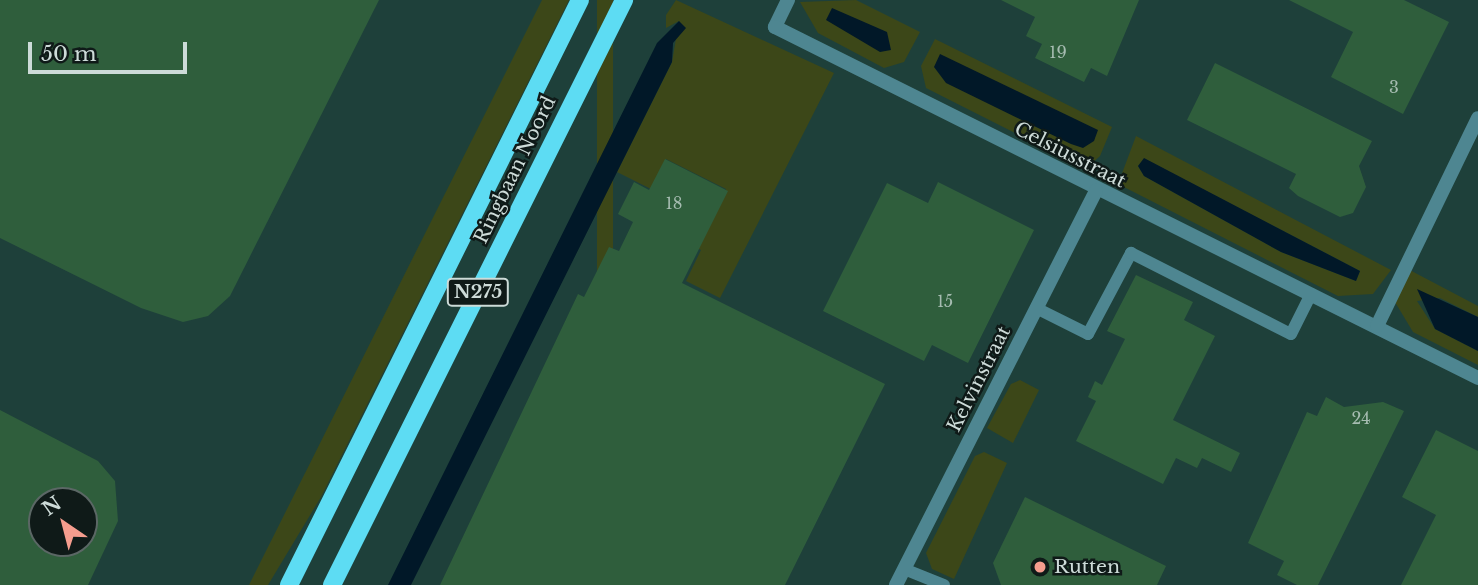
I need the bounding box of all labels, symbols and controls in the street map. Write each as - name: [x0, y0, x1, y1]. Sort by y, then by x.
- scale bar: [32, 28, 191, 72]
- text: 50 m: [41, 41, 96, 67]
- house number: 19: [1049, 42, 1067, 62]
- house number: 3: [1389, 77, 1399, 97]
- street label: Ringbaan Noord: [469, 93, 561, 247]
- street label: Celsiusstraat: [1011, 117, 1129, 193]
- house number: 18: [666, 193, 682, 213]
- road number: N275: [447, 278, 510, 306]
- house number: 15: [937, 291, 953, 311]
- street label: Kelvinstraat: [943, 322, 1015, 436]
- house number: 24: [1351, 408, 1371, 428]
- north arrow: [28, 487, 98, 557]
- text: N: [38, 491, 66, 521]
- place label: Rutten: [1054, 556, 1120, 578]
- marker: Rutten: [1032, 559, 1048, 575]

